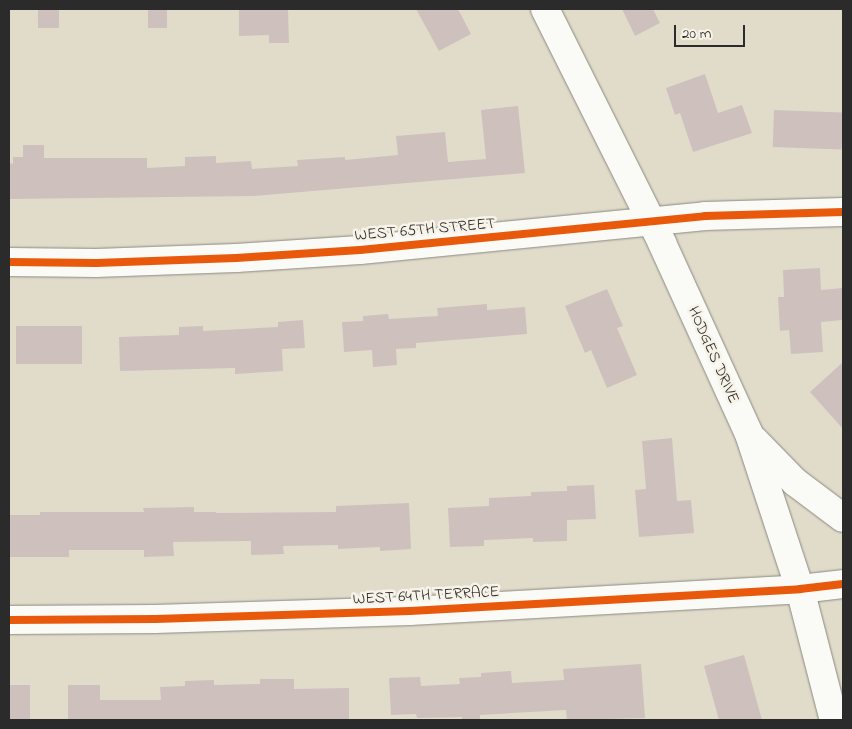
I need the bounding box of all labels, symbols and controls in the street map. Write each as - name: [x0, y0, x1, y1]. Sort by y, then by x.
- scale bar: [677, 15, 748, 47]
- text: 20 m: [682, 23, 711, 45]
- street label: WEST 65TH STREET: [354, 214, 496, 246]
- street label: HODGES DRIVE: [683, 304, 743, 406]
- street label: WEST 64TH TERRACE: [352, 583, 500, 609]

